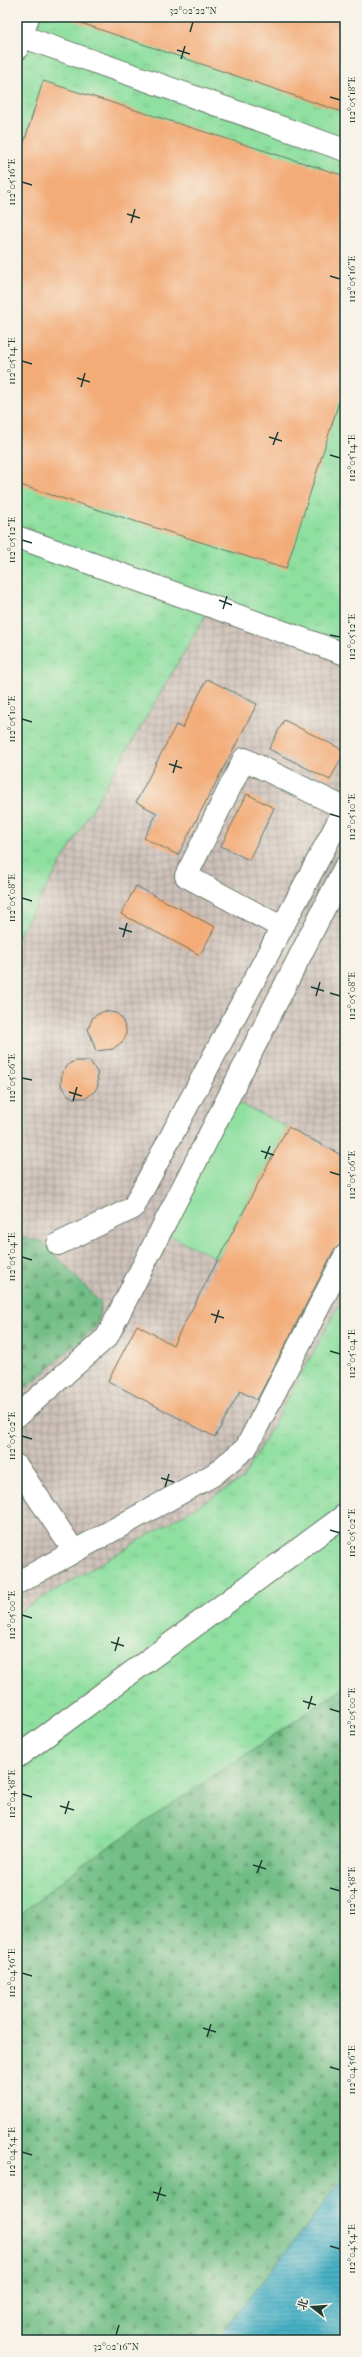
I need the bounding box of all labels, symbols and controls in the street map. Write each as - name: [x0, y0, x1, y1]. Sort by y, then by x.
- text: 32°02'22"N: [169, 5, 217, 17]
- text: 112°05'18"E: [346, 77, 358, 123]
- text: 112°05'16"E: [6, 159, 18, 205]
- text: 112°05'16"E: [346, 256, 358, 302]
- text: 112°05'14"E: [6, 337, 18, 385]
- text: 112°05'14"E: [346, 434, 358, 482]
- text: 112°05'12"E: [6, 517, 18, 563]
- text: 112°05'12"E: [346, 614, 358, 660]
- text: 112°05'10"E: [6, 696, 18, 742]
- text: 112°05'10"E: [346, 794, 358, 840]
- text: 112°05'08"E: [6, 874, 18, 922]
- text: 112°05'08"E: [346, 972, 358, 1020]
- text: 112°05'06"E: [6, 1054, 18, 1102]
- text: 112°05'06"E: [346, 1151, 358, 1199]
- text: 112°05'04"E: [6, 1232, 18, 1282]
- text: 112°05'04"E: [346, 1329, 358, 1379]
- text: 112°05'02"E: [6, 1412, 18, 1460]
- text: 112°05'02"E: [346, 1509, 358, 1557]
- text: 112°05'00"E: [6, 1591, 18, 1639]
- text: 112°05'00"E: [346, 1688, 358, 1736]
- text: 112°04'58"E: [6, 1770, 18, 1818]
- text: 112°04'58"E: [346, 1867, 358, 1915]
- text: 112°04'56"E: [6, 1948, 18, 1998]
- text: 112°04'56"E: [346, 2045, 358, 2095]
- text: 112°04'54"E: [6, 2127, 18, 2177]
- text: 112°04'54"E: [346, 2224, 358, 2274]
- north arrow: [292, 2287, 332, 2327]
- text: 北: [295, 2297, 311, 2311]
- text: 32°02'16"N: [93, 2341, 139, 2353]

